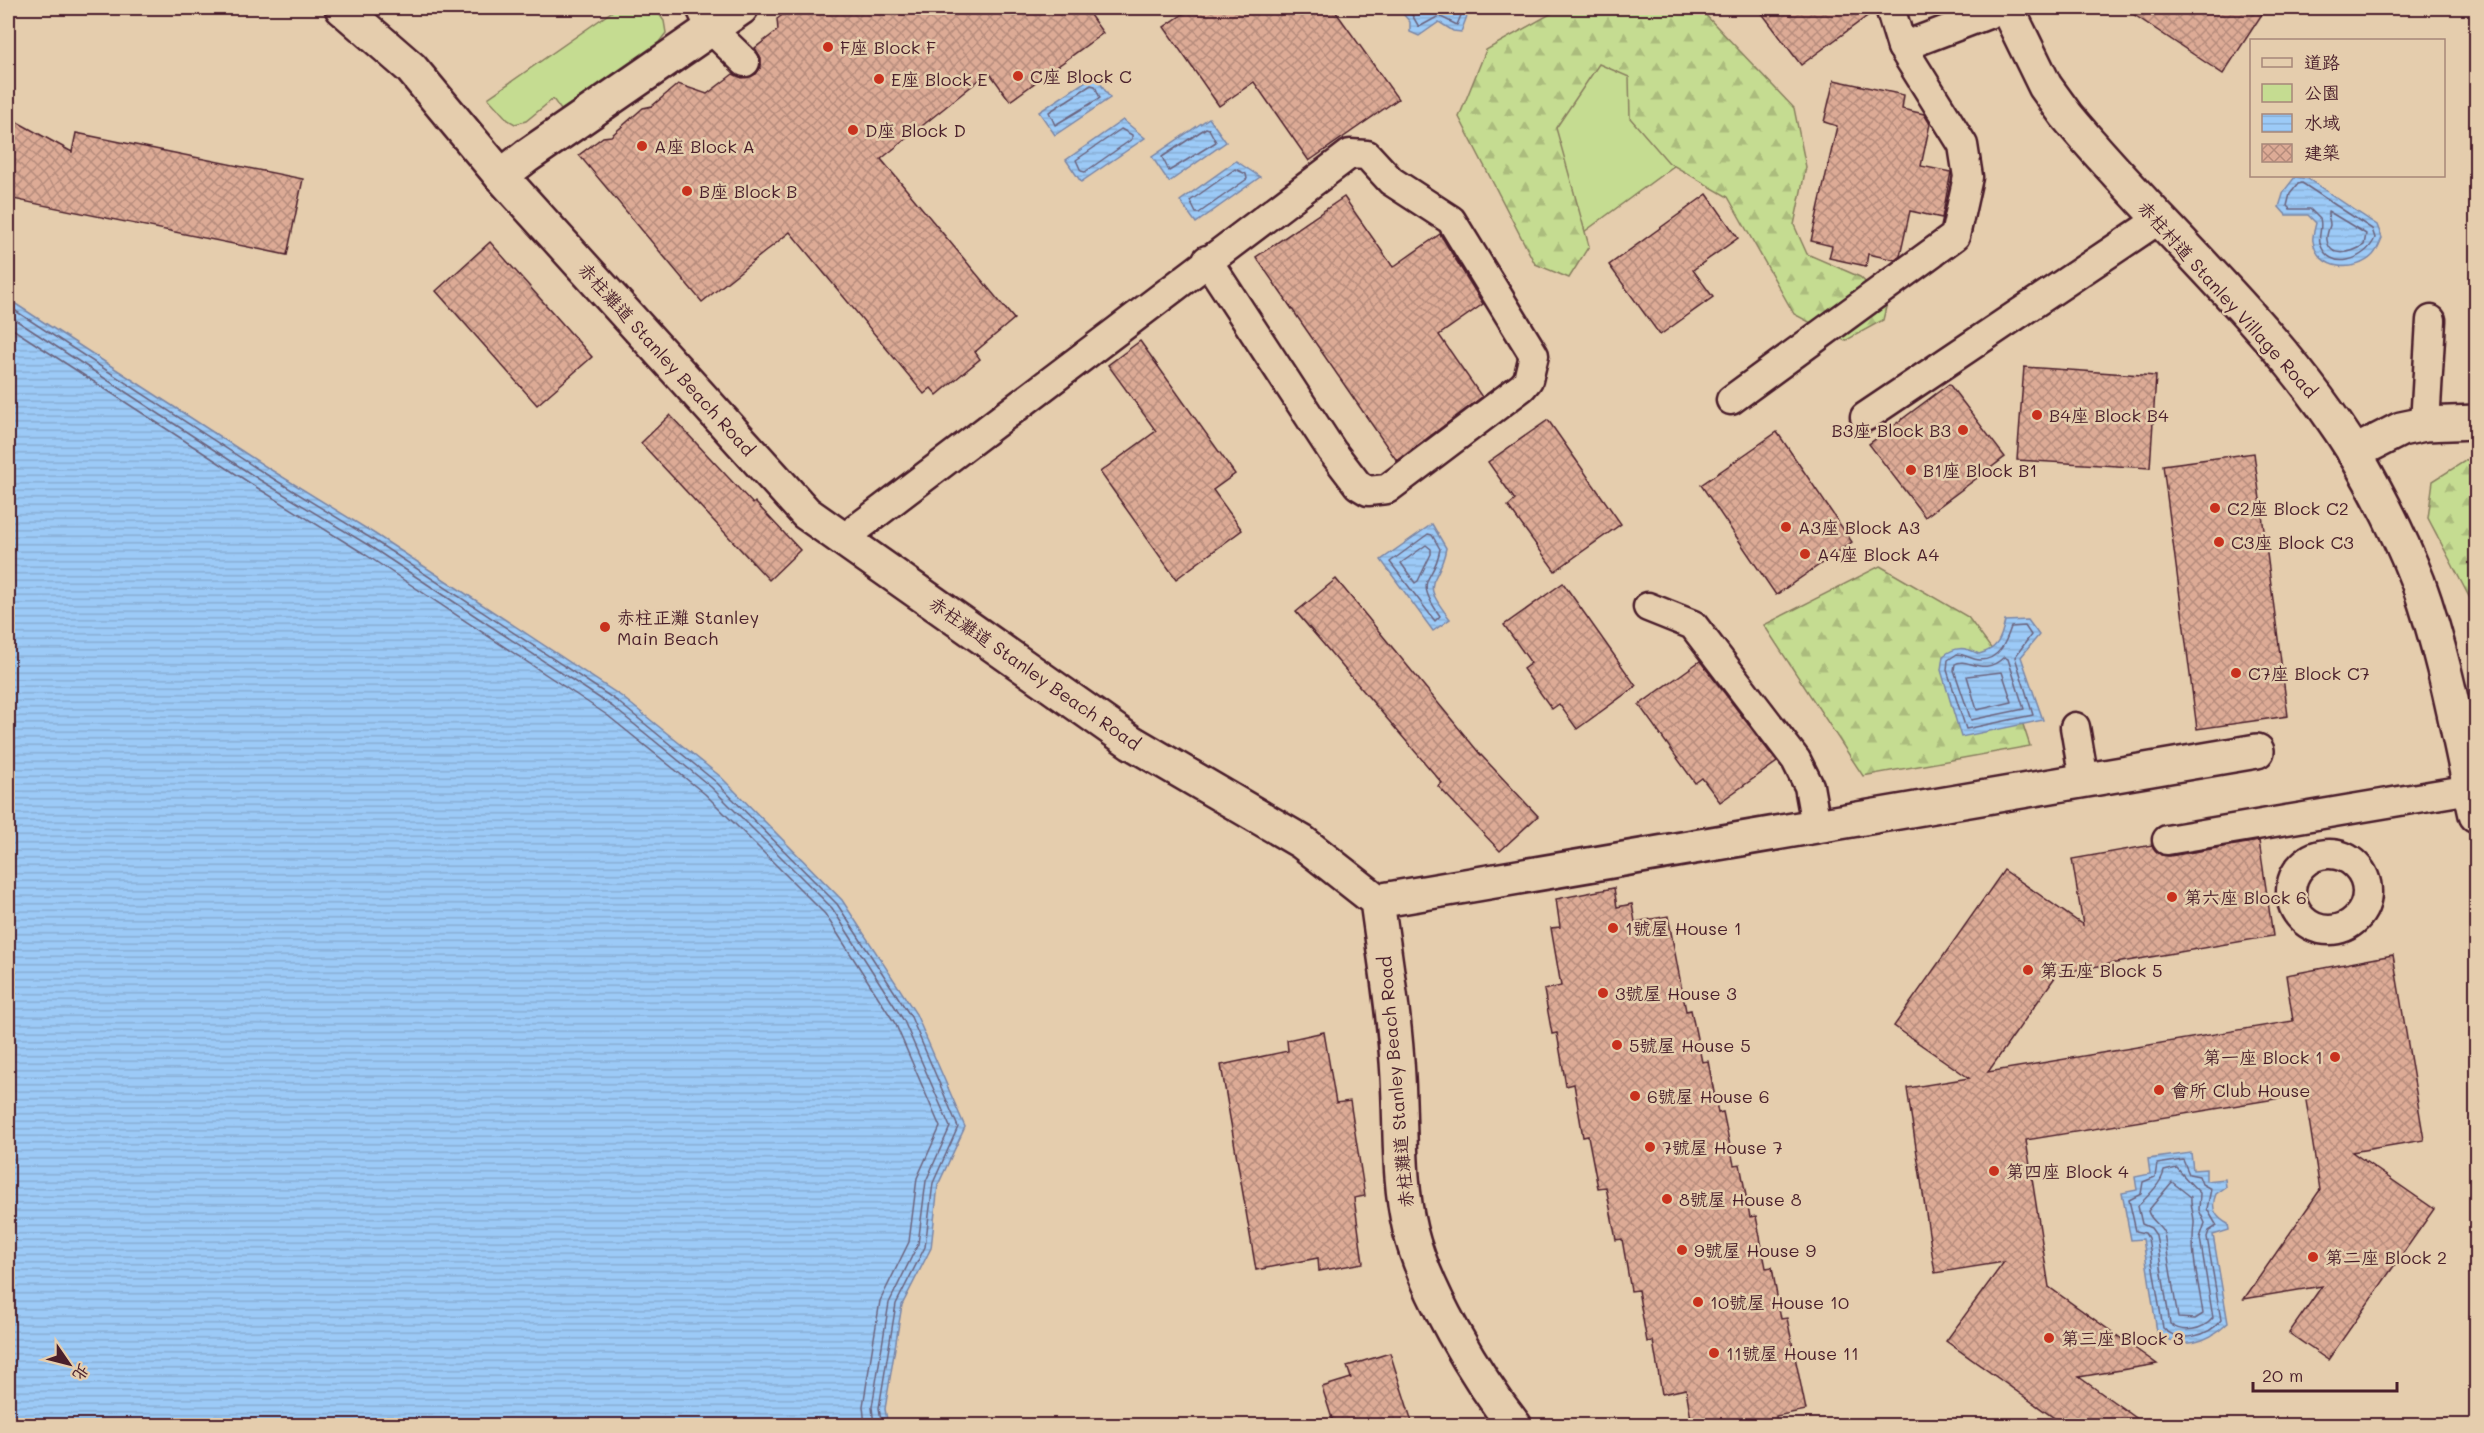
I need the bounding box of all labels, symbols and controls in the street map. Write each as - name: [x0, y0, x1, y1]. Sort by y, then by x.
- place label: F座 Block F: [840, 35, 936, 59]
- legend: [2250, 39, 2445, 177]
- marker: F座 Block F: [821, 40, 835, 54]
- text: 道路: [2304, 50, 2340, 74]
- place label: C座 Block C: [1030, 64, 1132, 88]
- place label: E座 Block E: [891, 67, 988, 91]
- marker: C座 Block C: [1011, 69, 1025, 83]
- marker: E座 Block E: [872, 72, 886, 86]
- text: 公園: [2304, 80, 2340, 104]
- text: 水域: [2304, 110, 2340, 134]
- place label: D座 Block D: [865, 118, 966, 142]
- marker: D座 Block D: [846, 123, 860, 137]
- place label: A座 Block A: [654, 134, 755, 158]
- marker: A座 Block A: [635, 139, 649, 153]
- text: 建築: [2304, 140, 2340, 164]
- place label: B座 Block B: [699, 179, 797, 203]
- marker: B座 Block B: [680, 184, 694, 198]
- street label: 赤柱村道 Stanley Village Road: [2133, 195, 2323, 403]
- street label: 赤柱灘道 Stanley Beach Road: [574, 257, 760, 461]
- place label: B4座 Block B4: [2049, 403, 2169, 427]
- marker: B4座 Block B4: [2030, 408, 2044, 422]
- place label: B3座 Block B3: [1832, 418, 1951, 442]
- marker: B3座 Block B3: [1956, 423, 1970, 437]
- place label: B1座 Block B1: [1923, 458, 2037, 482]
- marker: B1座 Block B1: [1904, 463, 1918, 477]
- place label: C2座 Block C2: [2227, 496, 2349, 520]
- marker: C2座 Block C2: [2208, 501, 2222, 515]
- place label: A3座 Block A3: [1798, 515, 1920, 539]
- marker: A3座 Block A3: [1779, 520, 1793, 534]
- place label: C3座 Block C3: [2231, 530, 2354, 554]
- marker: C3座 Block C3: [2212, 535, 2226, 549]
- place label: A4座 Block A4: [1817, 542, 1940, 566]
- marker: A4座 Block A4: [1798, 547, 1812, 561]
- street label: 赤柱灘道 Stanley Beach Road: [925, 591, 1145, 755]
- place label: 赤柱正灘 Stanley Main Beach: [617, 605, 759, 650]
- marker: 赤柱正灘 Stanley Main Beach: [598, 620, 612, 634]
- place label: C7座 Block C7: [2248, 661, 2370, 685]
- marker: C7座 Block C7: [2229, 666, 2243, 680]
- place label: 第六座 Block 6: [2184, 885, 2307, 909]
- marker: 第六座 Block 6: [2165, 890, 2179, 904]
- place label: 1號屋 House 1: [1625, 916, 1742, 940]
- marker: 1號屋 House 1: [1606, 921, 1620, 935]
- street label: 赤柱灘道 Stanley Beach Road: [1372, 955, 1418, 1209]
- place label: 第五座 Block 5: [2040, 958, 2163, 982]
- marker: 第五座 Block 5: [2021, 963, 2035, 977]
- place label: 3號屋 House 3: [1615, 981, 1737, 1005]
- marker: 3號屋 House 3: [1596, 986, 1610, 1000]
- place label: 5號屋 House 5: [1629, 1033, 1751, 1057]
- marker: 5號屋 House 5: [1610, 1038, 1624, 1052]
- place label: 第一座 Block 1: [2203, 1045, 2323, 1069]
- marker: 第一座 Block 1: [2328, 1050, 2342, 1064]
- place label: 會所 Club House: [2171, 1078, 2310, 1102]
- marker: 會所 Club House: [2152, 1083, 2166, 1097]
- place label: 6號屋 House 6: [1647, 1084, 1770, 1108]
- marker: 6號屋 House 6: [1628, 1089, 1642, 1103]
- place label: 7號屋 House 7: [1662, 1135, 1783, 1159]
- marker: 7號屋 House 7: [1643, 1140, 1657, 1154]
- place label: 第四座 Block 4: [2006, 1159, 2129, 1183]
- marker: 第四座 Block 4: [1987, 1164, 2001, 1178]
- place label: 8號屋 House 8: [1679, 1187, 1802, 1211]
- marker: 8號屋 House 8: [1660, 1192, 1674, 1206]
- place label: 9號屋 House 9: [1694, 1238, 1816, 1262]
- marker: 9號屋 House 9: [1675, 1243, 1689, 1257]
- place label: 第二座 Block 2: [2325, 1245, 2447, 1269]
- marker: 第二座 Block 2: [2306, 1250, 2320, 1264]
- place label: 10號屋 House 10: [1710, 1290, 1849, 1314]
- marker: 10號屋 House 10: [1691, 1295, 1705, 1309]
- place label: 第三座 Block 3: [2061, 1326, 2184, 1350]
- marker: 第三座 Block 3: [2042, 1331, 2056, 1345]
- north arrow: [39, 1334, 99, 1394]
- place label: 11號屋 House 11: [1726, 1341, 1859, 1365]
- marker: 11號屋 House 11: [1707, 1346, 1721, 1360]
- scale bar: [2253, 1355, 2397, 1393]
- text: 北: [69, 1360, 95, 1385]
- text: 20 m: [2262, 1363, 2303, 1387]

